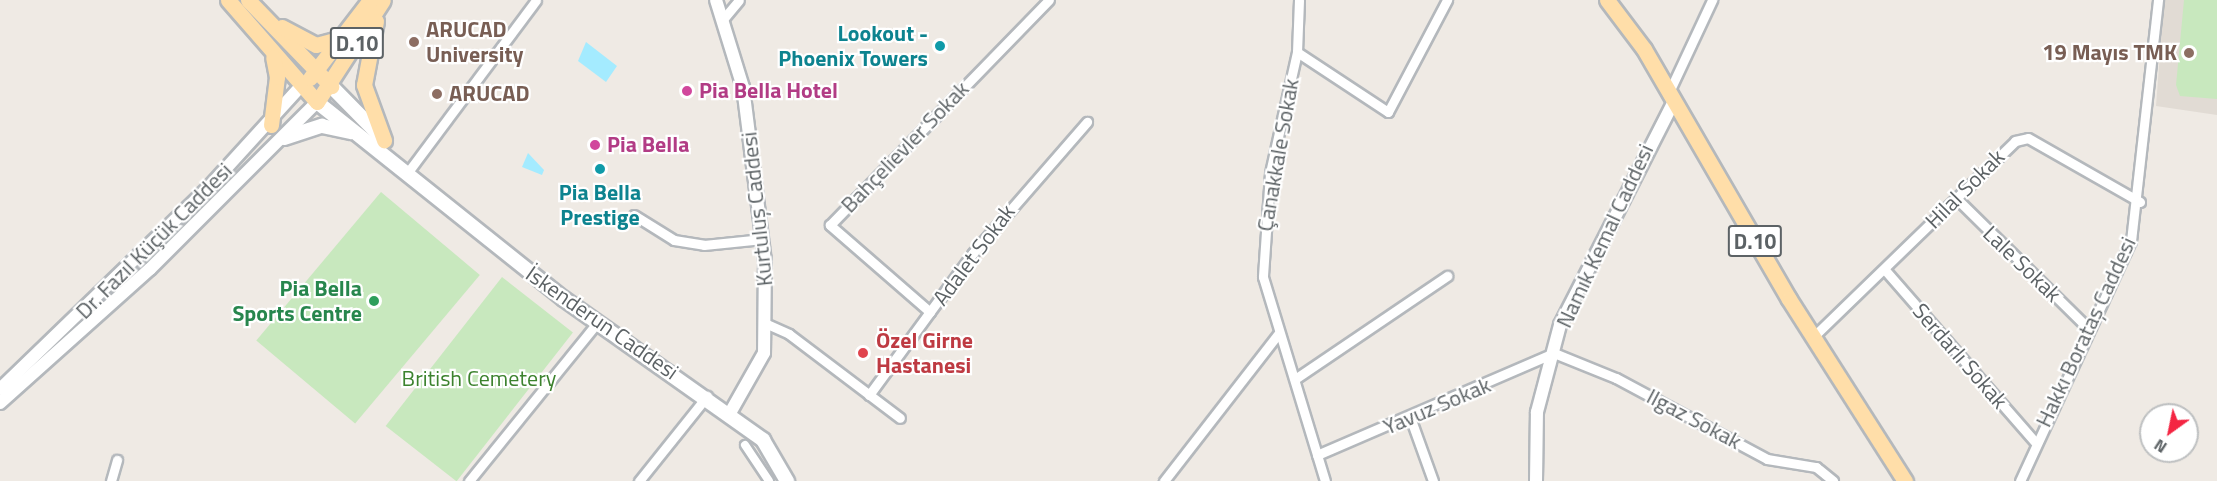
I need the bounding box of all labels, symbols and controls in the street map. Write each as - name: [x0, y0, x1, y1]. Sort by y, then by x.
- place label: ARUCAD University: [426, 16, 523, 68]
- place label: Lookout - Phoenix Towers: [778, 20, 928, 72]
- road number: D.10: [328, 25, 386, 61]
- marker: ARUCAD University: [407, 35, 421, 49]
- marker: Lookout - Phoenix Towers: [933, 39, 947, 53]
- place label: 19 Mayıs TMK: [2042, 40, 2177, 66]
- marker: 19 Mayıs TMK: [2182, 46, 2196, 60]
- street label: Bahçelievler Sokak: [836, 76, 974, 218]
- street label: Çanakkale Sokak: [1252, 77, 1304, 233]
- place label: Pia Bella Hotel: [699, 78, 838, 104]
- place label: ARUCAD: [449, 81, 529, 107]
- marker: Pia Bella Hotel: [680, 84, 694, 98]
- marker: ARUCAD: [430, 87, 444, 101]
- street label: Kurtuluş Caddesi: [736, 130, 778, 288]
- place label: Pia Bella: [607, 132, 689, 158]
- marker: Pia Bella: [588, 138, 602, 152]
- street label: Namık Kemal Caddesi: [1551, 140, 1659, 332]
- street label: Hilal Sokak: [1920, 144, 2010, 234]
- street label: Dr. Fazıl Küçük Caddesi: [70, 157, 238, 325]
- marker: Pia Bella Prestige: [593, 162, 607, 176]
- place label: Pia Bella Prestige: [559, 179, 641, 230]
- street label: Adalet Sokak: [927, 199, 1021, 311]
- street label: Lale Sokak: [1978, 220, 2066, 308]
- road number: D.10: [1726, 223, 1784, 259]
- street label: Hakkı Borataş Caddesi: [2030, 233, 2142, 431]
- street label: İskenderun Caddesi: [521, 261, 683, 385]
- place label: Pia Bella Sports Centre: [232, 275, 362, 326]
- marker: Pia Bella Sports Centre: [367, 294, 381, 308]
- street label: Serdarlı Sokak: [1907, 298, 2013, 414]
- place label: Özel Girne Hastanesi: [876, 327, 973, 378]
- marker: Özel Girne Hastanesi: [854, 344, 872, 362]
- park label: British Cemetery: [402, 366, 556, 392]
- street label: Yavuz Sokak: [1379, 372, 1495, 440]
- street label: Ilgaz Sokak: [1642, 383, 1746, 455]
- north arrow: [2139, 403, 2199, 463]
- text: N: [2149, 433, 2171, 460]

